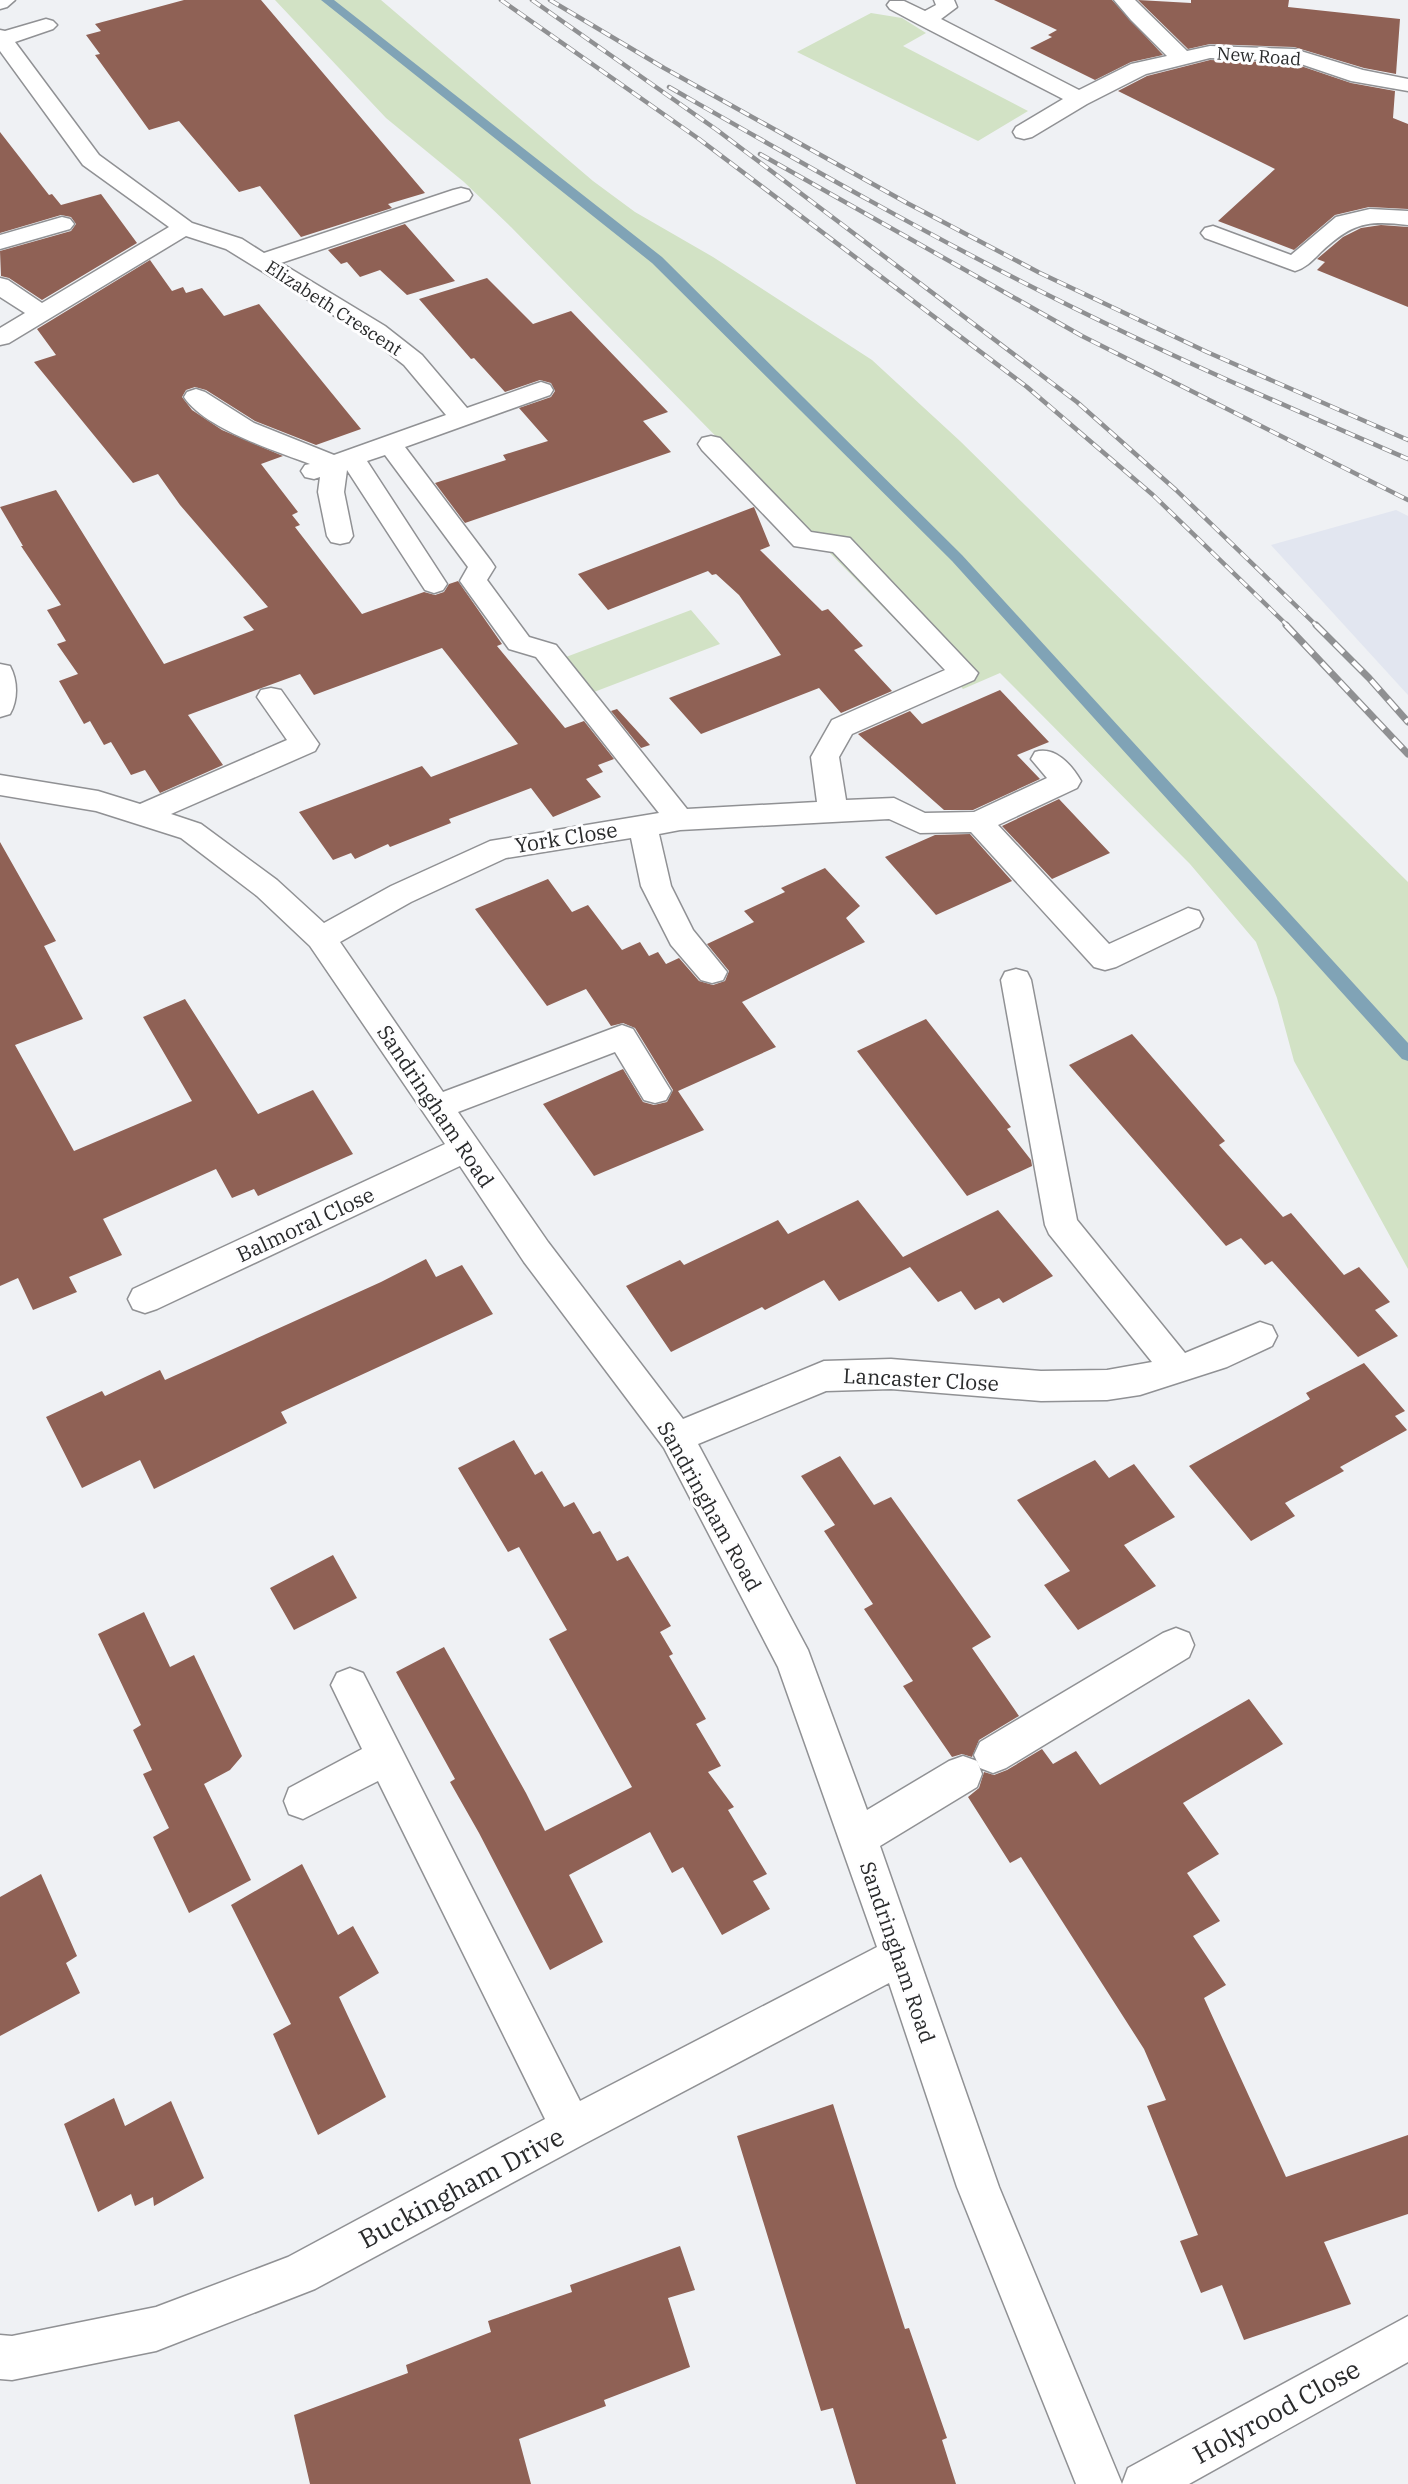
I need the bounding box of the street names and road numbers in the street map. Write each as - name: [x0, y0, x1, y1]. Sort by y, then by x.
- street label: New Road: [1216, 42, 1302, 70]
- street label: Elizabeth Crescent: [261, 255, 407, 361]
- street label: York Close: [513, 815, 619, 859]
- street label: Sandringham Road: [371, 1019, 501, 1193]
- street label: Balmoral Close: [232, 1180, 378, 1268]
- street label: Lancaster Close: [842, 1361, 1000, 1397]
- street label: Sandringham Road: [652, 1416, 768, 1596]
- street label: Sandringham Road: [854, 1857, 942, 2047]
- street label: Buckingham Drive: [353, 2119, 569, 2255]
- street label: Holyrood Close: [1186, 2351, 1366, 2471]

